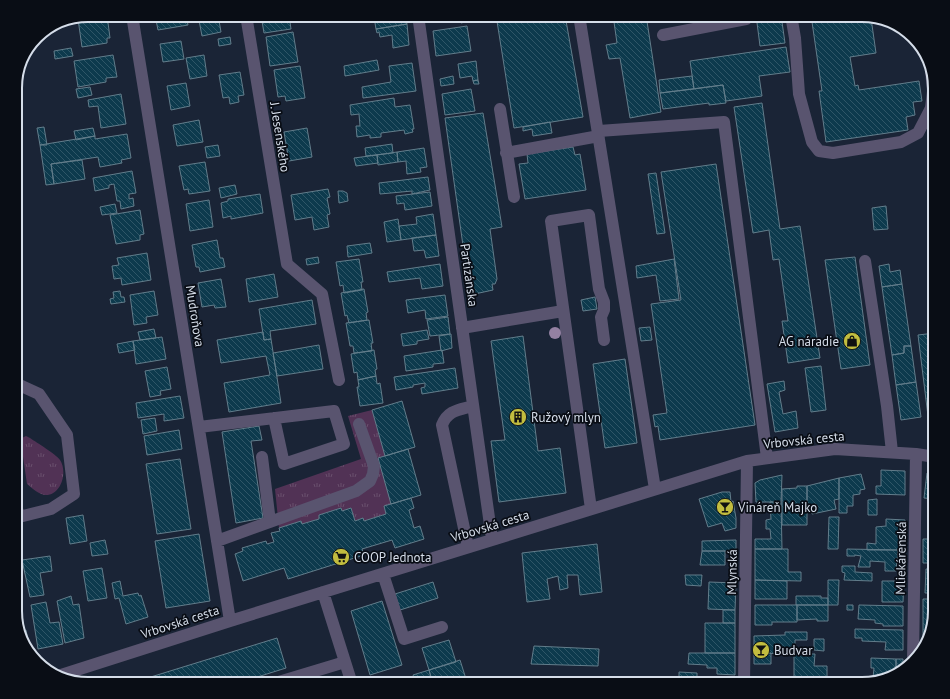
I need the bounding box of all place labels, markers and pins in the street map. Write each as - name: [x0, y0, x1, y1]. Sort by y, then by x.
- shop icon: AG náradie: [842, 331, 862, 351]
- place label: AG náradie: [779, 333, 839, 350]
- building icon: Ružový mlyn: [508, 407, 528, 427]
- place label: Ružový mlyn: [531, 409, 601, 426]
- bar icon: Vináreň Majko: [715, 497, 735, 517]
- place label: Vináreň Majko: [737, 499, 817, 516]
- supermarket icon: COOP Jednota: [331, 547, 351, 567]
- place label: COOP Jednota: [354, 549, 431, 566]
- bar icon: Budvar: [751, 640, 771, 660]
- place label: Budvar: [774, 642, 813, 659]

